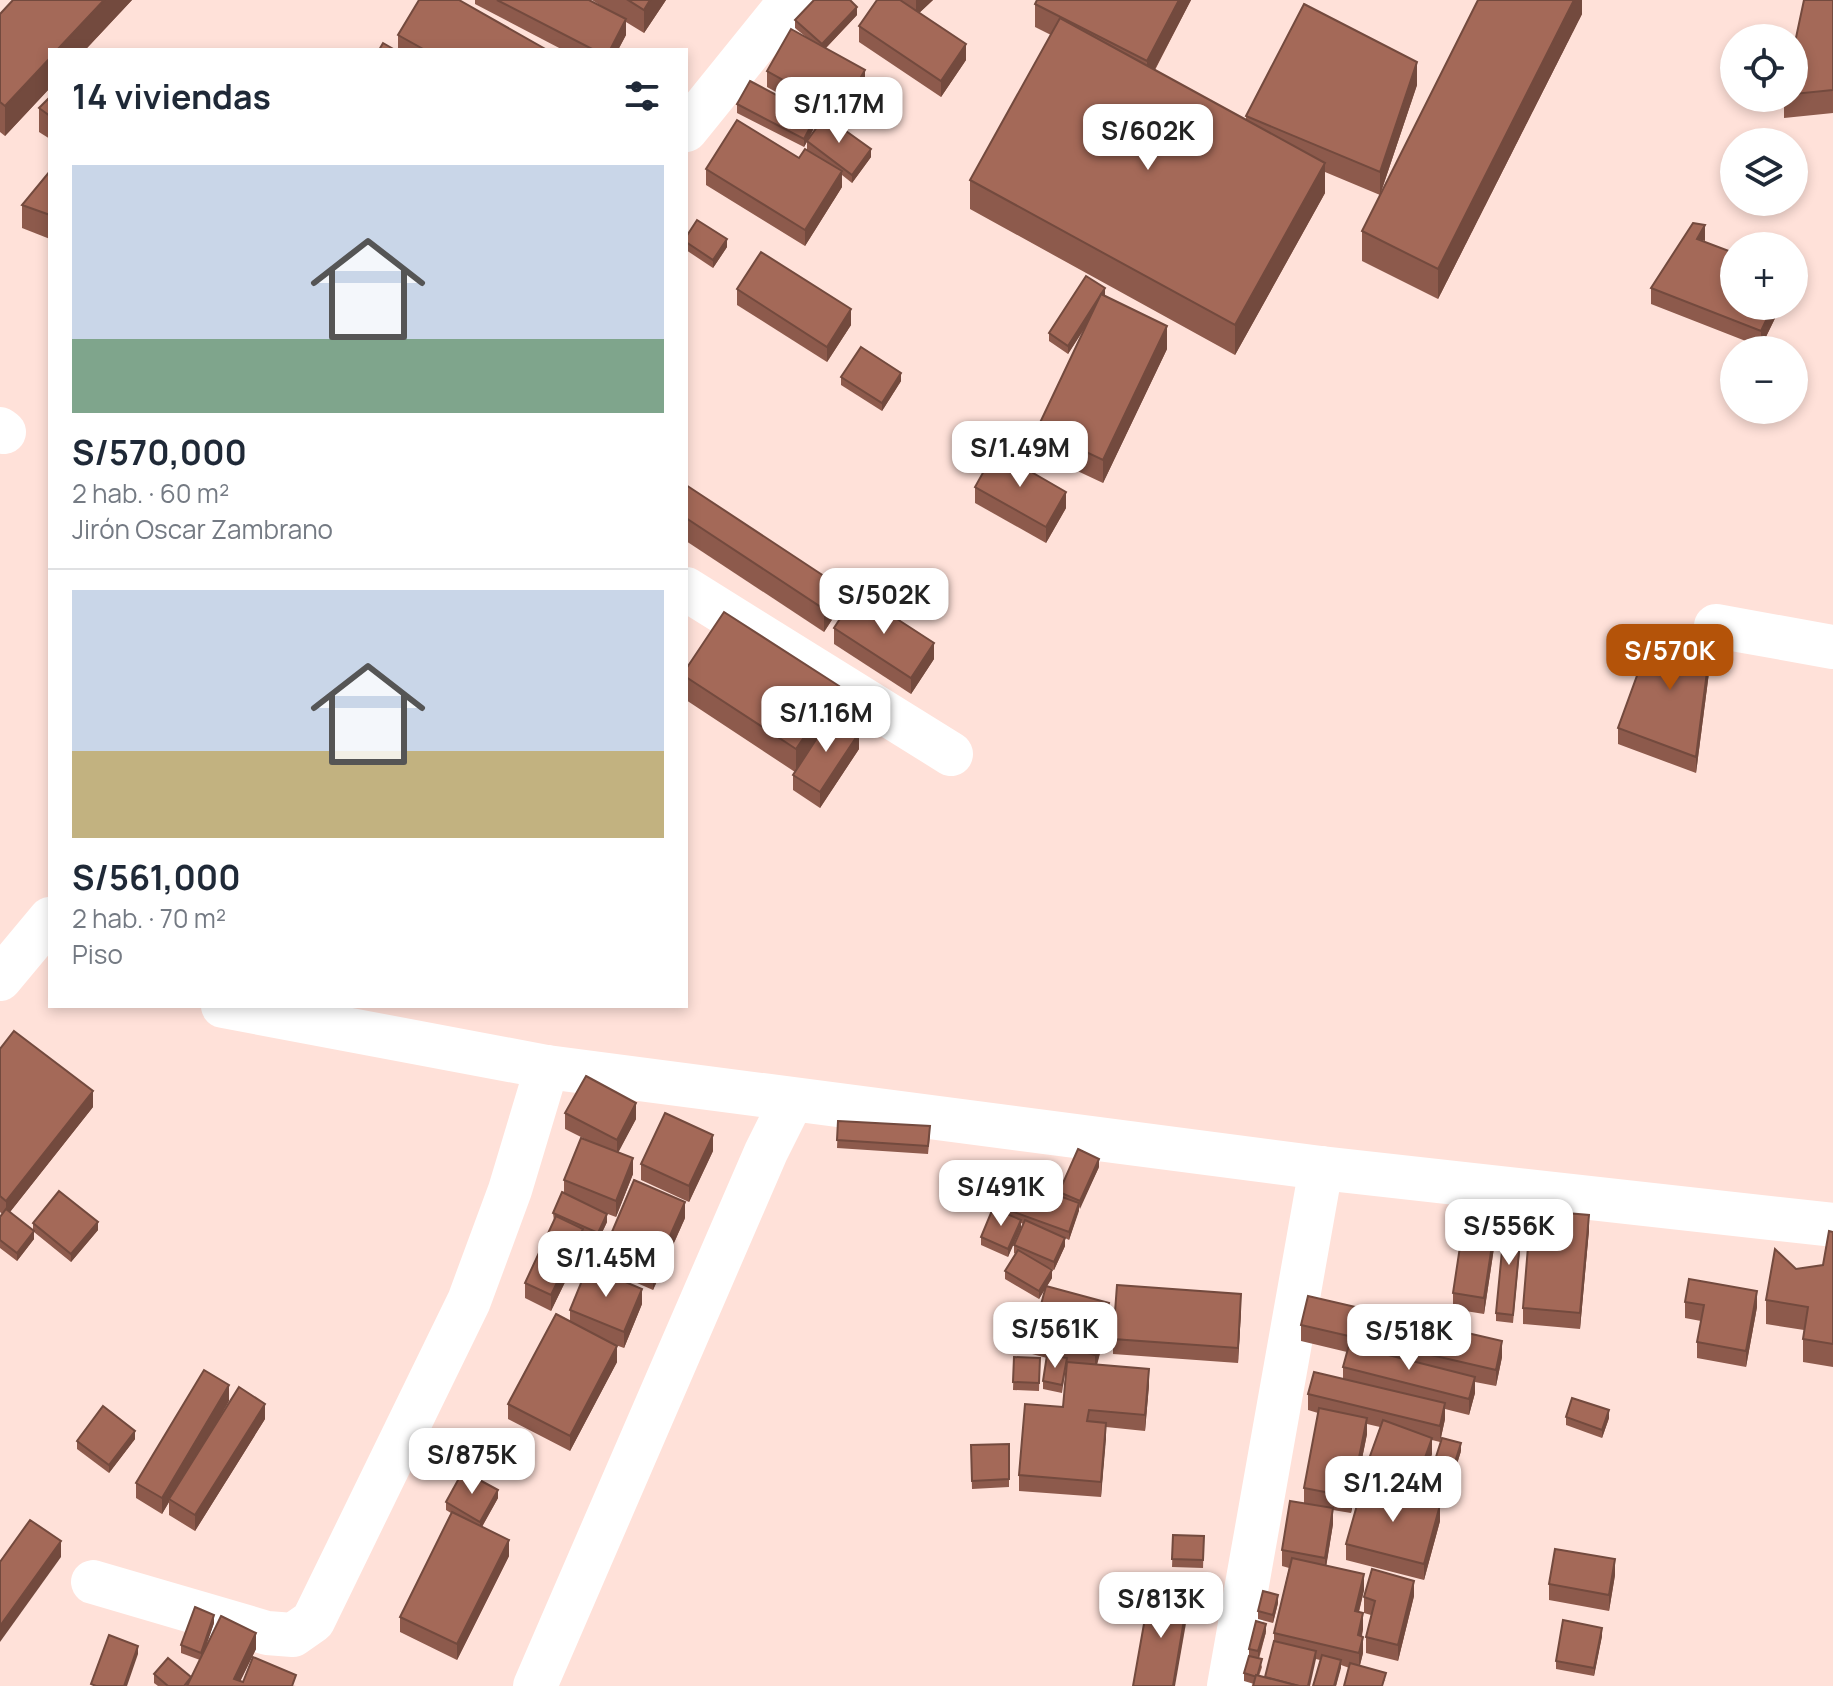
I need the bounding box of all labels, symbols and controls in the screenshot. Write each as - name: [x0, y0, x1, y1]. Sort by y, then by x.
- map controls: [1720, 24, 1808, 424]
- button: locate: [1720, 24, 1808, 112]
- text: 14 viviendas: [72, 73, 271, 119]
- icon: filters: [620, 74, 664, 118]
- pin: S/1.17M: [765, 77, 913, 145]
- text: S/1.17M: [794, 85, 884, 121]
- pin: S/602K: [1083, 104, 1213, 172]
- text: S/602K: [1101, 112, 1195, 148]
- button: layers: [1720, 128, 1808, 216]
- icon: home: [296, 217, 440, 361]
- button: +: [1720, 232, 1808, 320]
- button: −: [1720, 336, 1808, 424]
- pin: S/1.49M: [946, 421, 1094, 489]
- text: S/570,000: [72, 429, 247, 475]
- text: S/1.49M: [970, 429, 1070, 465]
- text: 2 hab. · 60 m²: [72, 475, 229, 511]
- text: Jirón Oscar Zambrano: [72, 511, 333, 547]
- pin: S/502K: [819, 568, 949, 636]
- text: S/502K: [837, 576, 931, 612]
- pin: S/570K: [1605, 624, 1735, 692]
- text: S/570K: [1624, 632, 1716, 668]
- icon: home: [296, 642, 440, 786]
- pin: S/1.16M: [752, 686, 900, 754]
- text: S/1.16M: [779, 694, 873, 730]
- text: S/561,000: [72, 854, 241, 900]
- text: 2 hab. · 70 m²: [72, 900, 226, 936]
- text: Piso: [72, 936, 123, 972]
- pin: S/491K: [936, 1160, 1066, 1228]
- text: S/491K: [957, 1168, 1045, 1204]
- pin: S/556K: [1444, 1199, 1574, 1267]
- text: S/556K: [1463, 1207, 1555, 1243]
- pin: S/1.45M: [532, 1231, 680, 1299]
- text: S/1.45M: [556, 1239, 656, 1275]
- pin: S/561K: [990, 1302, 1120, 1370]
- pin: S/518K: [1344, 1304, 1474, 1372]
- text: S/561K: [1011, 1310, 1099, 1346]
- text: S/518K: [1365, 1312, 1453, 1348]
- pin: S/875K: [407, 1428, 537, 1496]
- text: S/875K: [427, 1436, 517, 1472]
- pin: S/1.24M: [1319, 1456, 1467, 1524]
- text: S/1.24M: [1343, 1464, 1443, 1500]
- pin: S/813K: [1096, 1572, 1226, 1640]
- text: S/813K: [1117, 1580, 1205, 1616]

